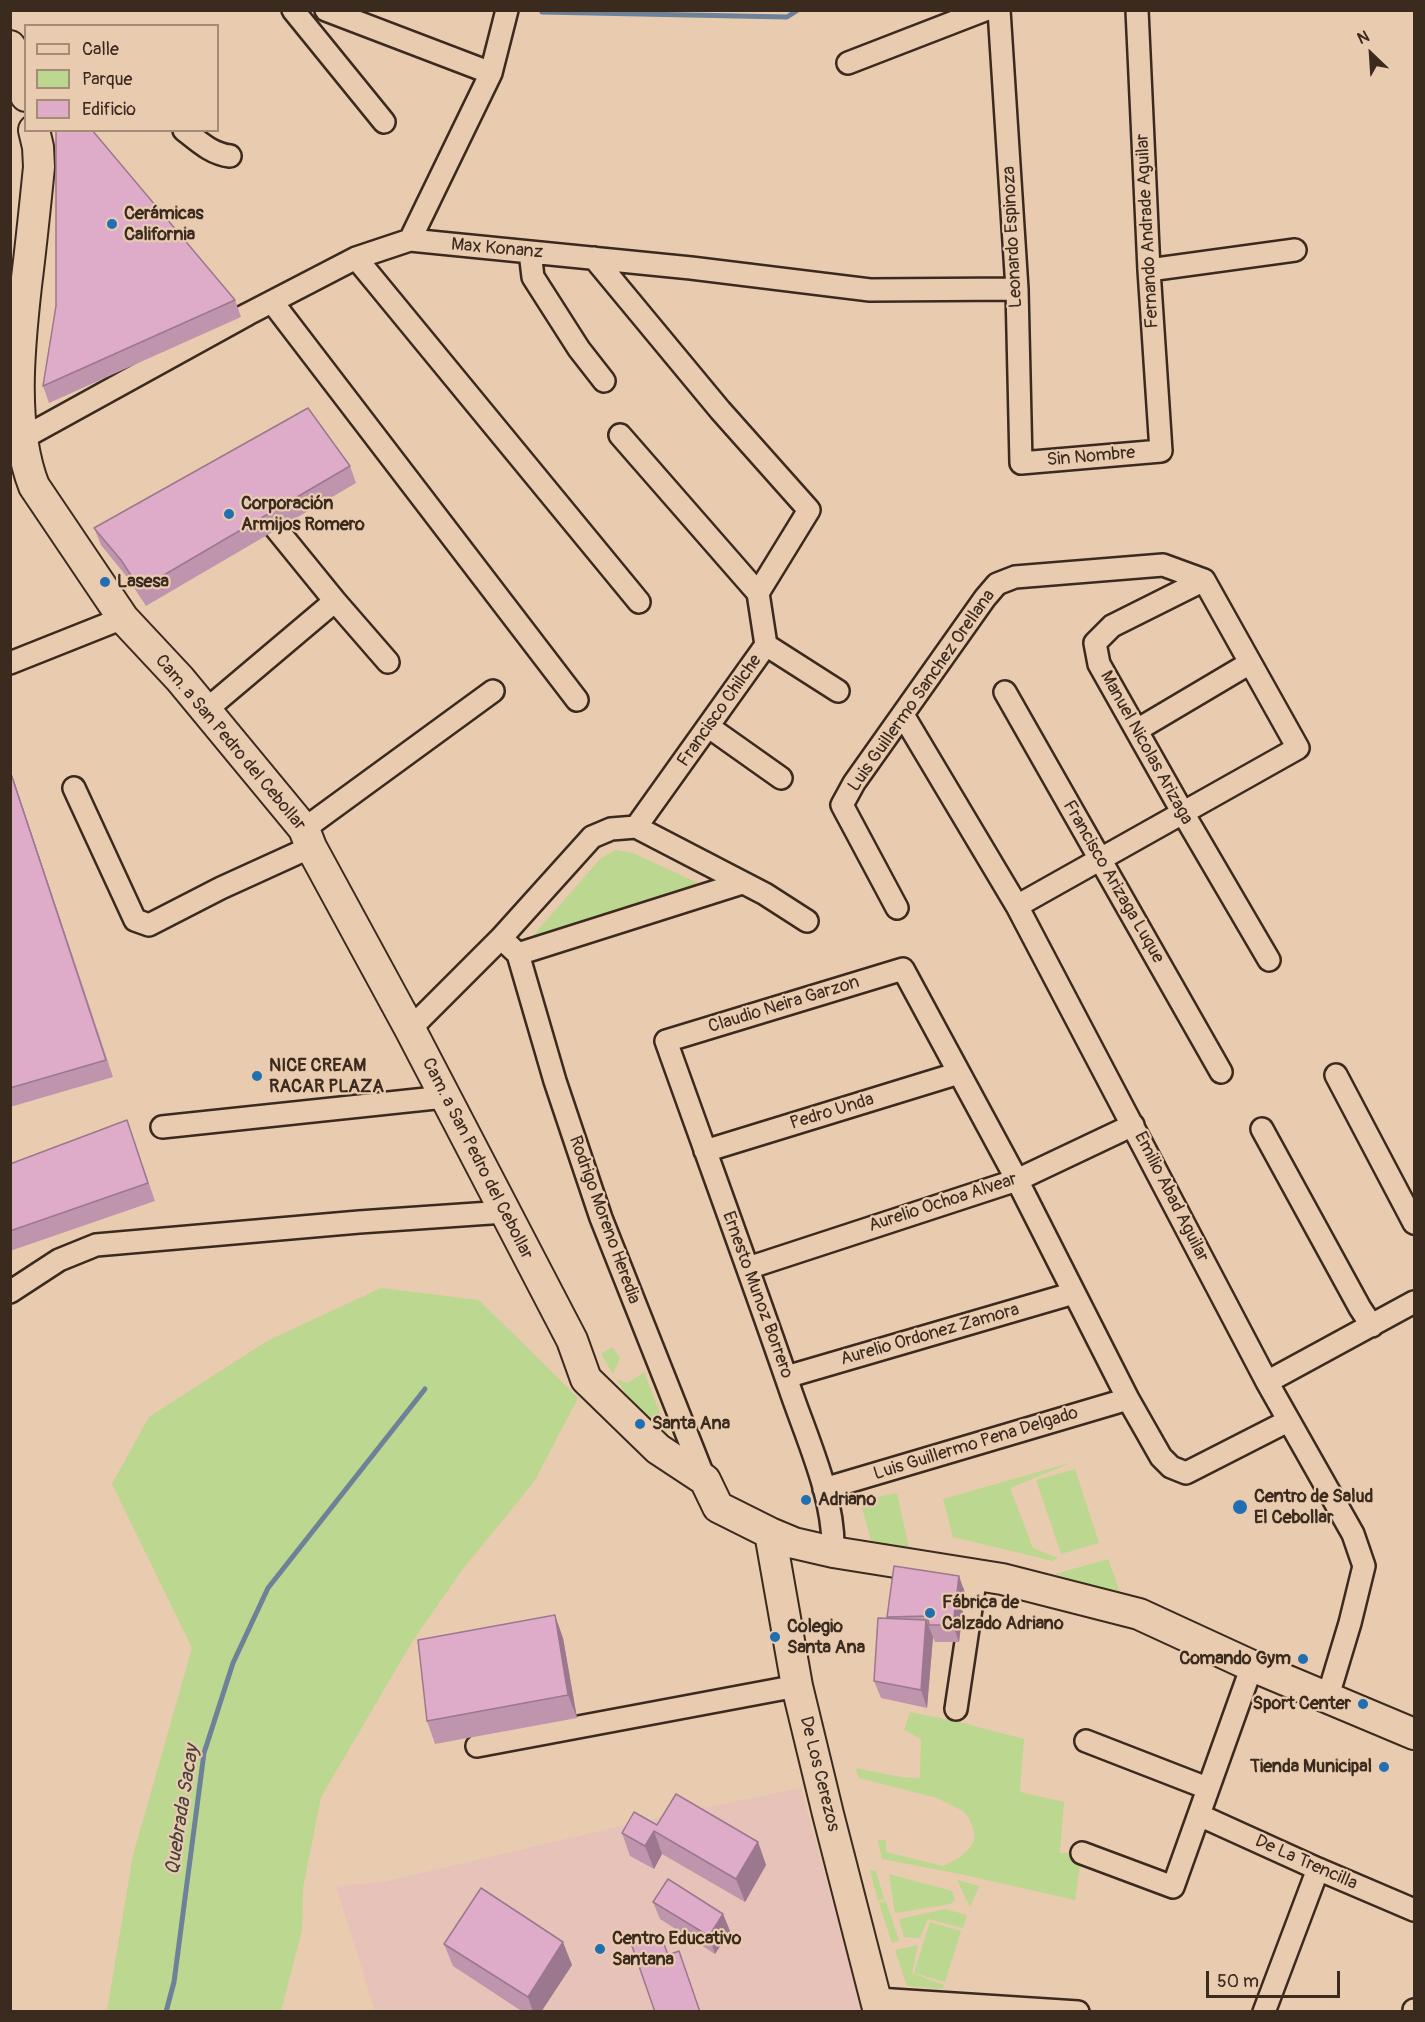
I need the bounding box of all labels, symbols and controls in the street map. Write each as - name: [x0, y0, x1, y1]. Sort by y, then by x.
- legend: [24, 24, 219, 132]
- north arrow: [1341, 24, 1401, 84]
- text: N: [1354, 26, 1373, 49]
- text: Calle: [82, 38, 119, 61]
- text: Parque: [82, 68, 132, 91]
- text: Edificio: [82, 98, 136, 121]
- street label: Fernando Andrade Aguilar: [1132, 133, 1164, 329]
- street label: Leonardo Espinoza: [998, 166, 1028, 308]
- place label: Cerámicas California: [124, 203, 204, 246]
- marker: Cerámicas California: [105, 217, 119, 231]
- street label: Max Konanz: [450, 234, 544, 264]
- street label: Sin Nombre: [1046, 442, 1136, 472]
- place label: Corporación Armijos Romero: [241, 493, 365, 536]
- marker: Corporación Armijos Romero: [222, 507, 236, 521]
- place label: Lasesa: [117, 571, 169, 593]
- marker: Lasesa: [98, 575, 112, 589]
- street label: Luis Guillermo Sanchez Orellana: [844, 586, 1000, 796]
- street label: Cam. a San Pedro del Cebollar: [150, 651, 310, 835]
- street label: Francisco Chilche: [673, 651, 767, 771]
- street label: Manuel Nicolas Arizaga: [1095, 667, 1197, 829]
- street label: Francisco Arizaga Luque: [1058, 797, 1168, 967]
- street label: Claudio Neira Garzon: [706, 972, 862, 1038]
- place label: NICE CREAM RACAR PLAZA: [269, 1055, 384, 1098]
- street label: Cam. a San Pedro del Cebollar: [417, 1055, 537, 1263]
- marker: NICE CREAM RACAR PLAZA: [250, 1069, 264, 1083]
- street label: Pedro Unda: [787, 1089, 877, 1135]
- street label: Emilio Abad Aguilar: [1129, 1128, 1213, 1266]
- street label: Rodrigo Moreno Heredia: [564, 1133, 644, 1307]
- street label: Aurelio Ochoa Alvear: [866, 1169, 1020, 1237]
- street label: Ernesto Munoz Borrero: [717, 1209, 797, 1381]
- street label: Aurelio Ordonez Zamora: [838, 1299, 1022, 1371]
- street label: Luis Guillermo Pena Delgado: [871, 1403, 1081, 1485]
- place label: Santa Ana: [652, 1413, 730, 1435]
- marker: Santa Ana: [633, 1417, 647, 1431]
- place label: Centro de Salud El Cebollar: [1254, 1486, 1373, 1528]
- place label: Adriano: [818, 1489, 876, 1511]
- marker: Adriano: [799, 1493, 813, 1507]
- marker: Centro de Salud El Cebollar: [1231, 1498, 1249, 1516]
- place label: Fábrica de Calzado Adriano: [942, 1592, 1064, 1634]
- marker: Fábrica de Calzado Adriano: [923, 1606, 937, 1620]
- place label: Colegio Santa Ana: [787, 1616, 865, 1658]
- marker: Colegio Santa Ana: [768, 1630, 782, 1644]
- place label: Comando Gym: [1179, 1648, 1291, 1670]
- marker: Comando Gym: [1296, 1652, 1310, 1666]
- place label: Sport Center: [1253, 1693, 1351, 1715]
- marker: Sport Center: [1356, 1697, 1370, 1711]
- street label: De Los Cerezos: [794, 1714, 844, 1834]
- water label: Quebrada Sacay: [161, 1744, 205, 1876]
- place label: Tienda Municipal: [1250, 1756, 1372, 1778]
- marker: Tienda Municipal: [1377, 1760, 1391, 1774]
- street label: De La Trencilla: [1251, 1831, 1361, 1895]
- place label: Centro Educativo Santana: [612, 1928, 741, 1970]
- marker: Centro Educativo Santana: [593, 1942, 607, 1956]
- scale bar: [1209, 1959, 1342, 1997]
- text: 50 m: [1217, 1970, 1259, 1993]

